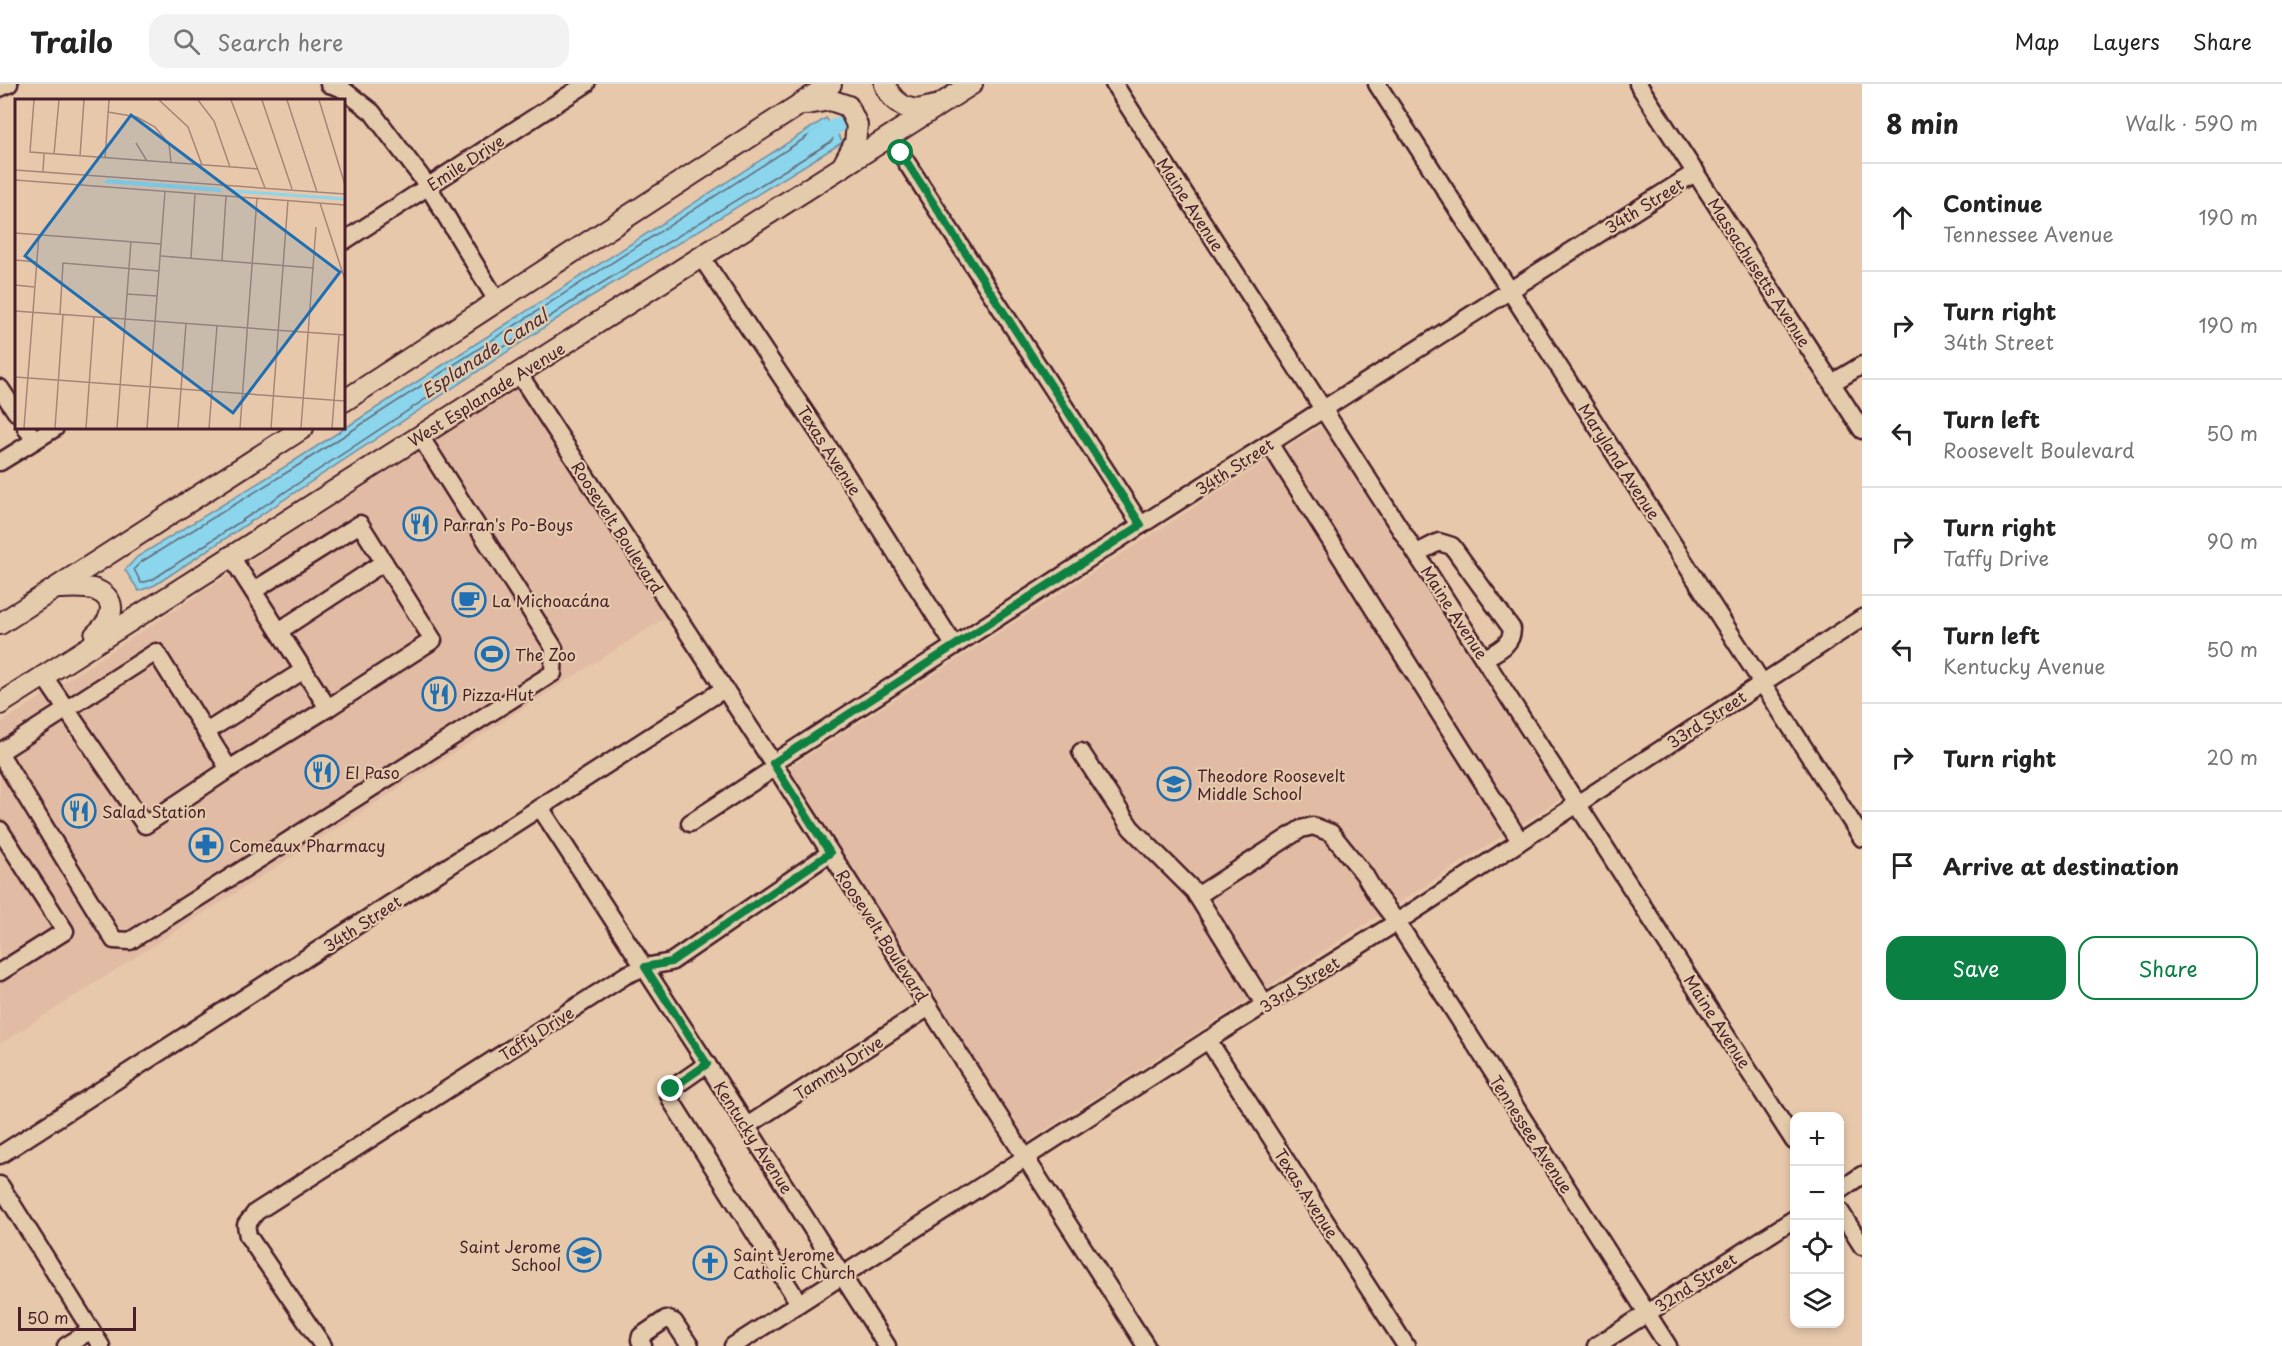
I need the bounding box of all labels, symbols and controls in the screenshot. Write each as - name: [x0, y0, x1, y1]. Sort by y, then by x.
- search box: [149, 14, 569, 68]
- text: Trailo: [30, 20, 113, 63]
- icon: search: [170, 25, 203, 58]
- text: Search here: [218, 25, 343, 58]
- text: Map: [2015, 25, 2059, 57]
- text: Layers: [2092, 25, 2160, 57]
- text: Share: [2193, 25, 2252, 57]
- inset map: [15, 99, 345, 429]
- text: 8 min: [1886, 104, 1959, 143]
- text: Walk · 590 m: [2125, 108, 2258, 138]
- street label: Emile Drive: [422, 128, 508, 196]
- route start: [887, 139, 913, 165]
- street label: Maine Avenue: [1152, 152, 1230, 256]
- street label: 34th Street: [1600, 171, 1688, 239]
- text: Continue: [1943, 186, 2042, 219]
- street label: Massachusetts Avenue: [1703, 193, 1817, 351]
- icon: ahead: [1886, 201, 1919, 234]
- text: 190 m: [2199, 202, 2258, 232]
- text: Tennessee Avenue: [1943, 219, 2114, 249]
- text: Turn right: [1943, 294, 2056, 327]
- water label: Esplanade Canal: [416, 300, 555, 404]
- icon: right: [1886, 309, 1919, 342]
- text: 190 m: [2199, 310, 2258, 340]
- text: 34th Street: [1943, 327, 2054, 357]
- street label: West Esplanade Avenue: [403, 336, 569, 452]
- street label: Maryland Avenue: [1573, 398, 1667, 524]
- street label: Texas Avenue: [792, 400, 868, 500]
- text: Turn left: [1943, 402, 2040, 435]
- icon: left: [1886, 417, 1919, 450]
- text: 50 m: [2206, 418, 2258, 448]
- street label: 34th Street: [1190, 432, 1278, 500]
- text: Roosevelt Boulevard: [1943, 435, 2134, 465]
- street label: Roosevelt Boulevard: [566, 456, 670, 598]
- restaurant icon: Parran's Po-Boys: [402, 506, 438, 542]
- text: Turn right: [1943, 510, 2056, 543]
- place label: Parran's Po-Boys: [443, 512, 573, 536]
- icon: right: [1886, 525, 1919, 558]
- text: 90 m: [2207, 526, 2258, 556]
- text: Taffy Drive: [1943, 543, 2049, 573]
- street label: Maine Avenue: [1416, 560, 1494, 664]
- cafe icon: La Michoacána: [451, 582, 487, 618]
- place label: La Michoacána: [492, 588, 610, 612]
- text: Turn left: [1943, 618, 2040, 651]
- icon: left: [1886, 633, 1919, 666]
- text: 50 m: [2206, 634, 2258, 664]
- sports icon: The Zoo: [474, 636, 510, 672]
- place label: The Zoo: [515, 642, 576, 666]
- text: Kentucky Avenue: [1943, 651, 2105, 681]
- restaurant icon: Pizza Hut: [421, 676, 457, 712]
- place label: Pizza Hut: [462, 682, 534, 706]
- street label: 33rd Street: [1662, 684, 1751, 754]
- icon: right: [1886, 741, 1919, 774]
- text: Turn right: [1943, 741, 2056, 774]
- text: 20 m: [2206, 742, 2258, 772]
- restaurant icon: El Paso: [304, 754, 340, 790]
- place label: El Paso: [345, 760, 400, 784]
- place label: Theodore Roosevelt Middle School: [1197, 763, 1346, 805]
- school or university icon: Theodore Roosevelt Middle School: [1156, 766, 1192, 802]
- restaurant icon: Salad Station: [61, 793, 97, 829]
- place label: Salad Station: [102, 799, 206, 823]
- pharmacy icon: Comeaux Pharmacy: [188, 827, 224, 863]
- place label: Comeaux Pharmacy: [229, 833, 385, 857]
- icon: arrive: [1886, 849, 1919, 882]
- text: Arrive at destination: [1943, 849, 2179, 882]
- street label: Roosevelt Boulevard: [831, 864, 935, 1006]
- street label: 34th Street: [318, 889, 406, 957]
- button: Save: [1886, 936, 2066, 1000]
- button: Share: [2078, 936, 2258, 1000]
- street label: 33rd Street: [1254, 950, 1344, 1018]
- street label: Maine Avenue: [1679, 969, 1757, 1073]
- street label: Taffy Drive: [494, 1000, 578, 1066]
- street label: Tammy Drive: [789, 1029, 887, 1105]
- street label: Tennessee Avenue: [1485, 1070, 1579, 1198]
- route end: [657, 1075, 683, 1101]
- street label: Kentucky Avenue: [709, 1076, 800, 1198]
- map controls: [1790, 1112, 1844, 1328]
- button: +: [1790, 1112, 1844, 1166]
- street label: Texas Avenue: [1269, 1143, 1345, 1243]
- button: −: [1790, 1166, 1844, 1220]
- button: locate: [1790, 1220, 1844, 1274]
- place label: Saint Jerome School: [459, 1234, 561, 1276]
- school or university icon: Saint Jerome School: [566, 1237, 602, 1273]
- place label: Saint Jerome Catholic Church: [733, 1242, 856, 1284]
- church icon: Saint Jerome Catholic Church: [692, 1245, 728, 1281]
- street label: 32nd Street: [1649, 1246, 1741, 1318]
- button: layers: [1790, 1274, 1844, 1328]
- scale bar: [18, 1304, 136, 1332]
- text: 50 m: [27, 1305, 68, 1329]

